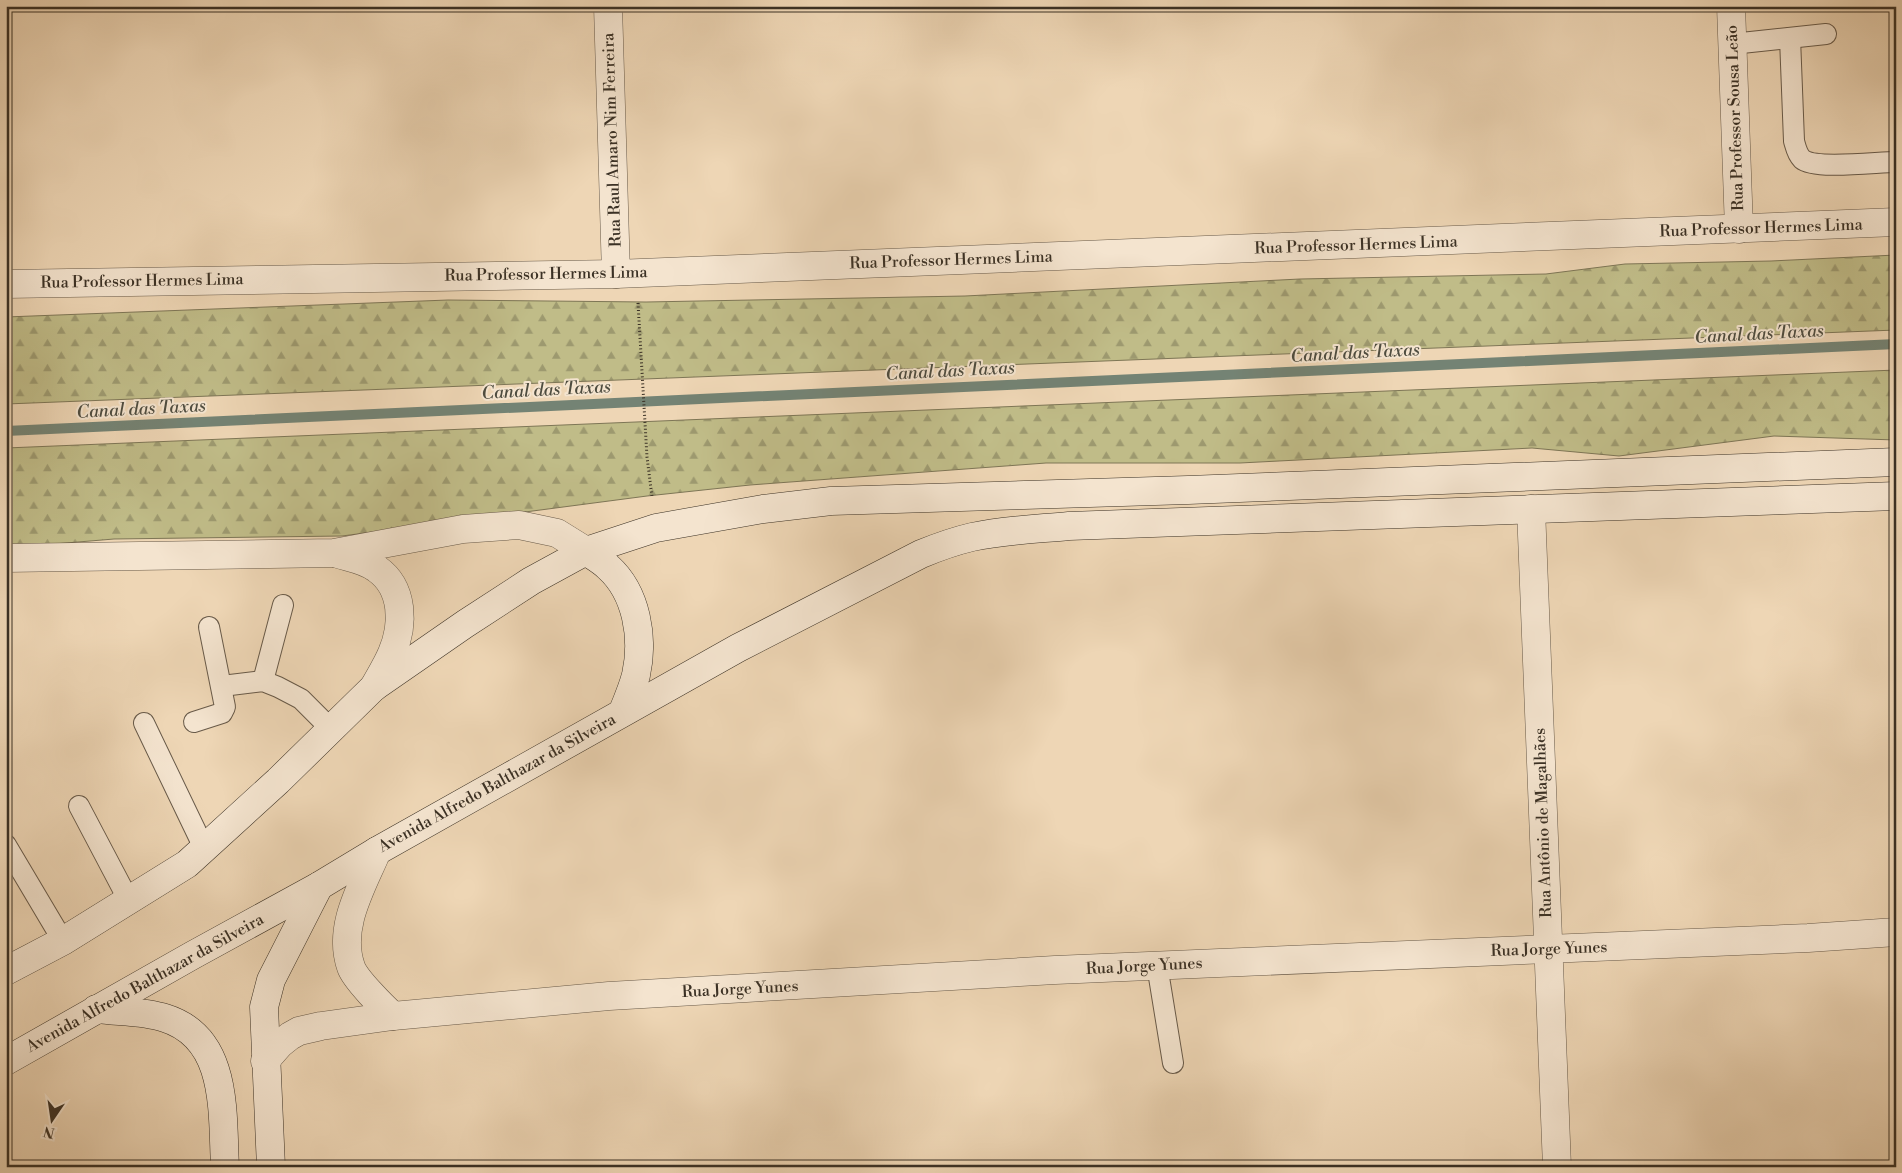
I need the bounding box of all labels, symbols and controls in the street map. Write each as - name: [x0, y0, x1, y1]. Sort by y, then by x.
- street label: Rua Professor Sousa Leão: [1722, 25, 1748, 211]
- street label: Rua Raul Amaro Nim Ferreira: [598, 31, 626, 248]
- street label: Rua Professor Hermes Lima: [1659, 214, 1864, 242]
- street label: Rua Professor Hermes Lima: [1254, 231, 1459, 259]
- street label: Rua Professor Hermes Lima: [849, 246, 1054, 274]
- street label: Rua Professor Hermes Lima: [444, 262, 649, 286]
- street label: Rua Professor Hermes Lima: [40, 269, 245, 293]
- water label: Canal das Taxas: [1694, 319, 1824, 349]
- water label: Canal das Taxas: [1290, 338, 1420, 368]
- water label: Canal das Taxas: [885, 356, 1015, 386]
- water label: Canal das Taxas: [481, 375, 611, 405]
- water label: Canal das Taxas: [76, 394, 206, 424]
- street label: Avenida Alfredo Balthazar da Silveira: [374, 709, 620, 857]
- street label: Rua Antônio de Magalhães: [1530, 728, 1556, 918]
- street label: Avenida Alfredo Balthazar da Silveira: [22, 909, 268, 1057]
- street label: Rua Jorge Yunes: [1490, 937, 1608, 961]
- street label: Rua Jorge Yunes: [1085, 953, 1203, 979]
- street label: Rua Jorge Yunes: [681, 976, 799, 1002]
- north arrow: [28, 1096, 78, 1146]
- text: N: [42, 1122, 57, 1142]

